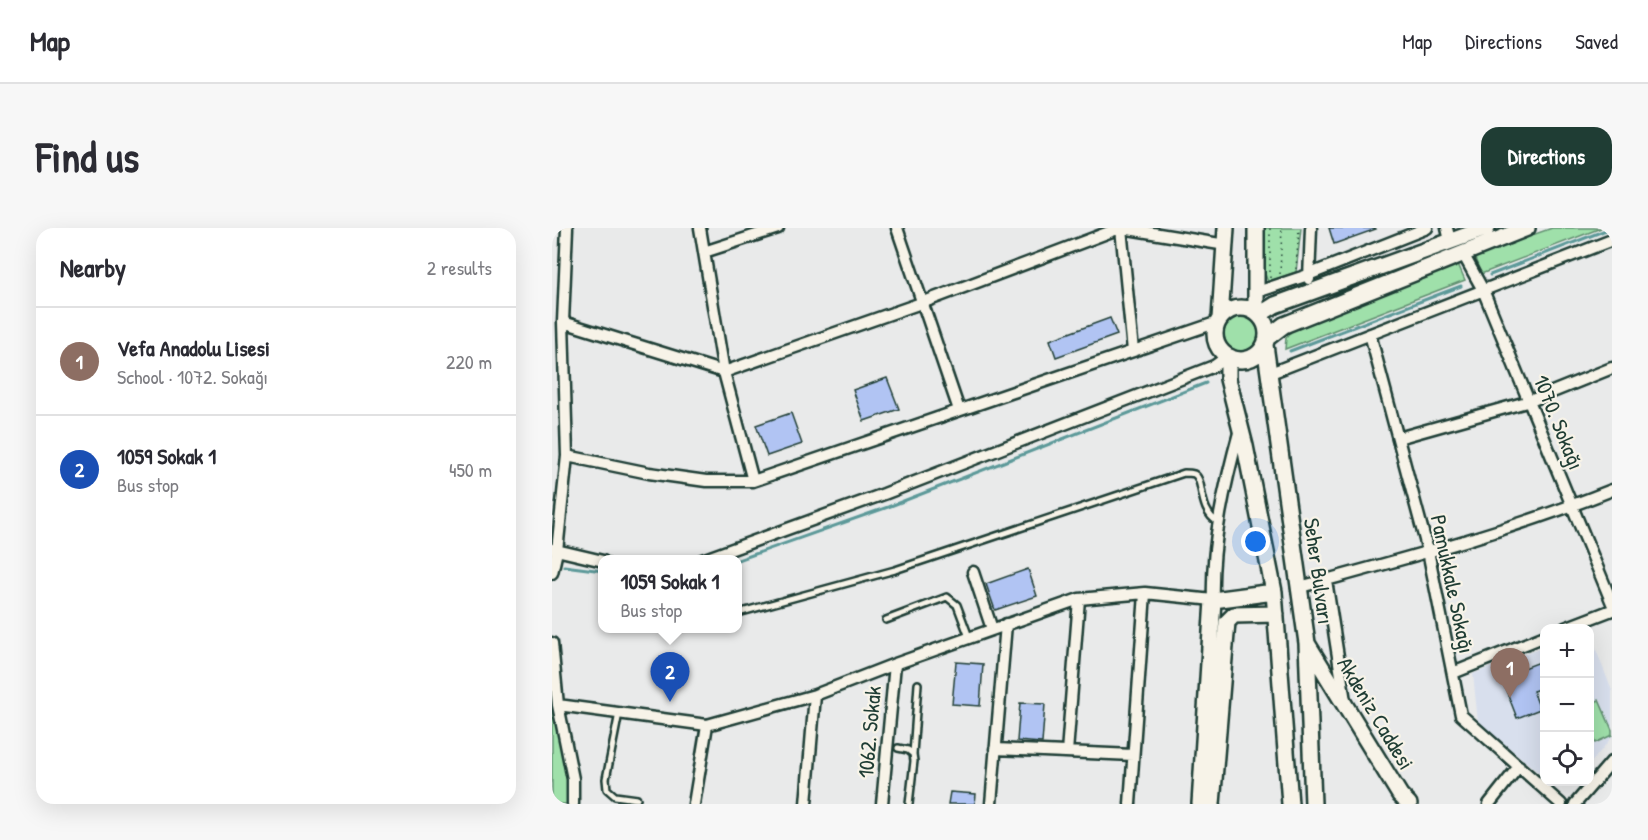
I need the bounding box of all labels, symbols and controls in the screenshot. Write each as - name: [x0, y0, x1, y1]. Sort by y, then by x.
- text: Map: [30, 22, 70, 60]
- text: Map: [1402, 27, 1432, 56]
- text: Directions: [1465, 27, 1542, 56]
- text: Saved: [1575, 27, 1618, 56]
- button: Directions: [1481, 127, 1612, 186]
- text: Find us: [36, 128, 139, 185]
- text: Nearby: [60, 250, 126, 285]
- text: 2 results: [427, 254, 492, 281]
- text: Vefa Anadolu Lisesi: [117, 333, 270, 363]
- text: 1: [76, 348, 83, 375]
- text: 220 m: [446, 348, 492, 375]
- text: School · 1072. Sokağı: [117, 363, 268, 390]
- street label: 1070. Sokağı: [1526, 370, 1592, 474]
- text: 1059 Sokak 1: [117, 441, 216, 471]
- text: 2: [75, 456, 84, 483]
- text: 450 m: [449, 456, 492, 483]
- text: Bus stop: [117, 471, 179, 498]
- street label: Pamukkale Sokağı: [1424, 512, 1482, 656]
- street label: Seher Bulvarı: [1297, 516, 1341, 626]
- your location: [1241, 527, 1270, 556]
- popup: [598, 555, 742, 633]
- text: 1059 Sokak 1: [620, 566, 720, 596]
- text: Bus stop: [620, 596, 682, 623]
- map controls: [1540, 624, 1594, 786]
- button: +: [1540, 624, 1594, 678]
- pin: 1: [1490, 648, 1530, 698]
- street label: Akdeniz Caddesi: [1331, 651, 1421, 775]
- pin: 2: [650, 652, 690, 702]
- button: −: [1540, 678, 1594, 732]
- street label: 1062. Sokak: [850, 685, 888, 779]
- button: locate: [1540, 732, 1594, 786]

